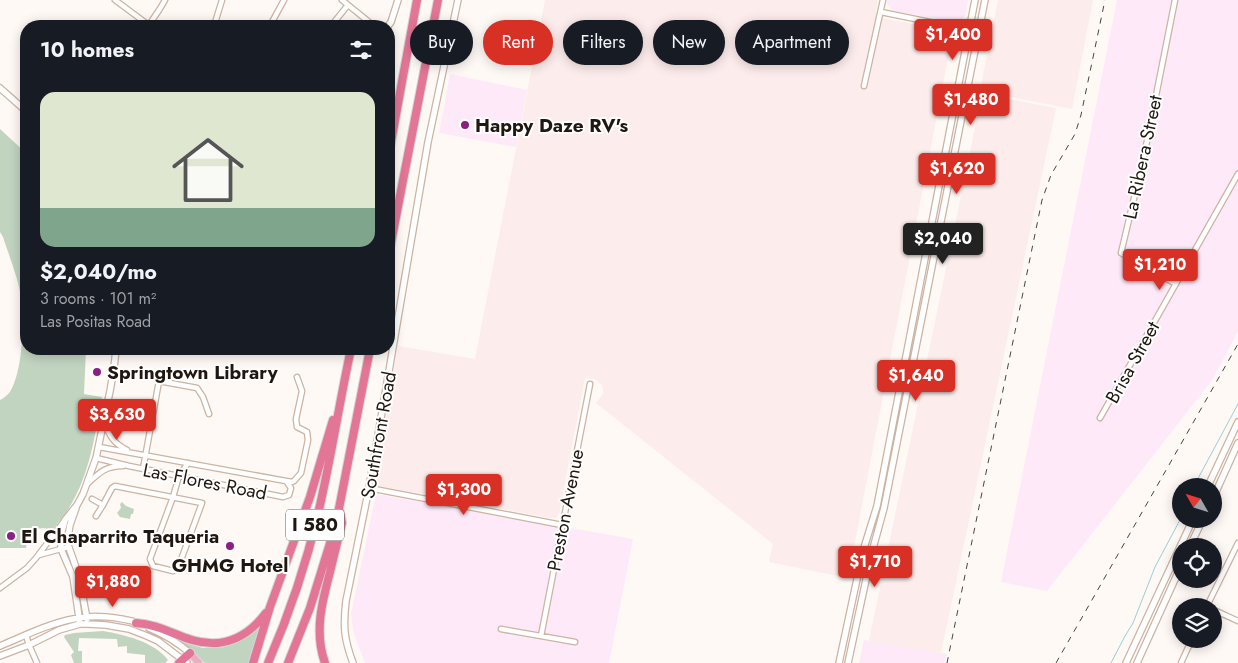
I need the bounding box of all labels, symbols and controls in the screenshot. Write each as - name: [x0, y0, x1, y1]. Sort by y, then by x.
- pin: $1,400: [912, 18, 994, 61]
- chip: Buy: [410, 20, 473, 65]
- chip: Rent: [483, 20, 553, 65]
- chip: Filters: [563, 20, 643, 65]
- chip: New: [653, 20, 725, 65]
- chip: Apartment: [735, 20, 849, 65]
- text: $1,400: [925, 23, 981, 46]
- text: 10 homes: [40, 35, 134, 65]
- icon: filters: [347, 36, 375, 64]
- pin: $1,480: [930, 84, 1012, 126]
- text: $1,480: [943, 88, 999, 111]
- street label: La Ribera Street: [1116, 92, 1169, 222]
- place label: Happy Daze RV's: [475, 112, 629, 139]
- marker: Happy Daze RV's: [459, 119, 471, 131]
- icon: home: [163, 125, 253, 215]
- pin: $1,620: [916, 152, 998, 195]
- text: $1,620: [929, 157, 985, 180]
- pin: $2,040: [902, 222, 984, 265]
- text: $2,040: [914, 227, 972, 250]
- pin: $1,210: [1119, 248, 1201, 291]
- text: $1,210: [1134, 253, 1186, 276]
- text: $2,040/mo: [40, 257, 157, 287]
- text: 3 rooms · 101 m²: [40, 287, 156, 310]
- text: Las Positas Road: [40, 310, 151, 333]
- street label: Brisa Street: [1099, 316, 1166, 408]
- place label: Springtown Library: [107, 359, 279, 386]
- pin: $1,640: [875, 360, 957, 402]
- text: $1,640: [888, 364, 944, 387]
- marker: Springtown Library: [91, 366, 103, 378]
- street label: Southfront Road: [354, 369, 403, 501]
- pin: $3,630: [76, 398, 158, 441]
- text: $3,630: [89, 403, 145, 426]
- street label: Preston Avenue: [540, 447, 591, 573]
- street label: Las Flores Road: [141, 456, 269, 507]
- pin: $1,300: [423, 474, 505, 516]
- text: $1,300: [437, 478, 491, 501]
- north arrow: [1172, 478, 1222, 528]
- map controls: [1172, 478, 1222, 648]
- road number: I 580: [286, 510, 344, 540]
- place label: El Chaparrito Taqueria: [21, 523, 219, 550]
- marker: El Chaparrito Taqueria: [5, 530, 17, 542]
- button: locate: [1172, 538, 1222, 588]
- marker: GHMG Hotel: [224, 540, 236, 552]
- pin: $1,710: [834, 546, 916, 588]
- text: $1,710: [849, 550, 901, 573]
- place label: GHMG Hotel: [172, 552, 288, 579]
- pin: $1,880: [72, 566, 154, 608]
- text: $1,880: [86, 570, 140, 593]
- button: layers: [1172, 598, 1222, 648]

